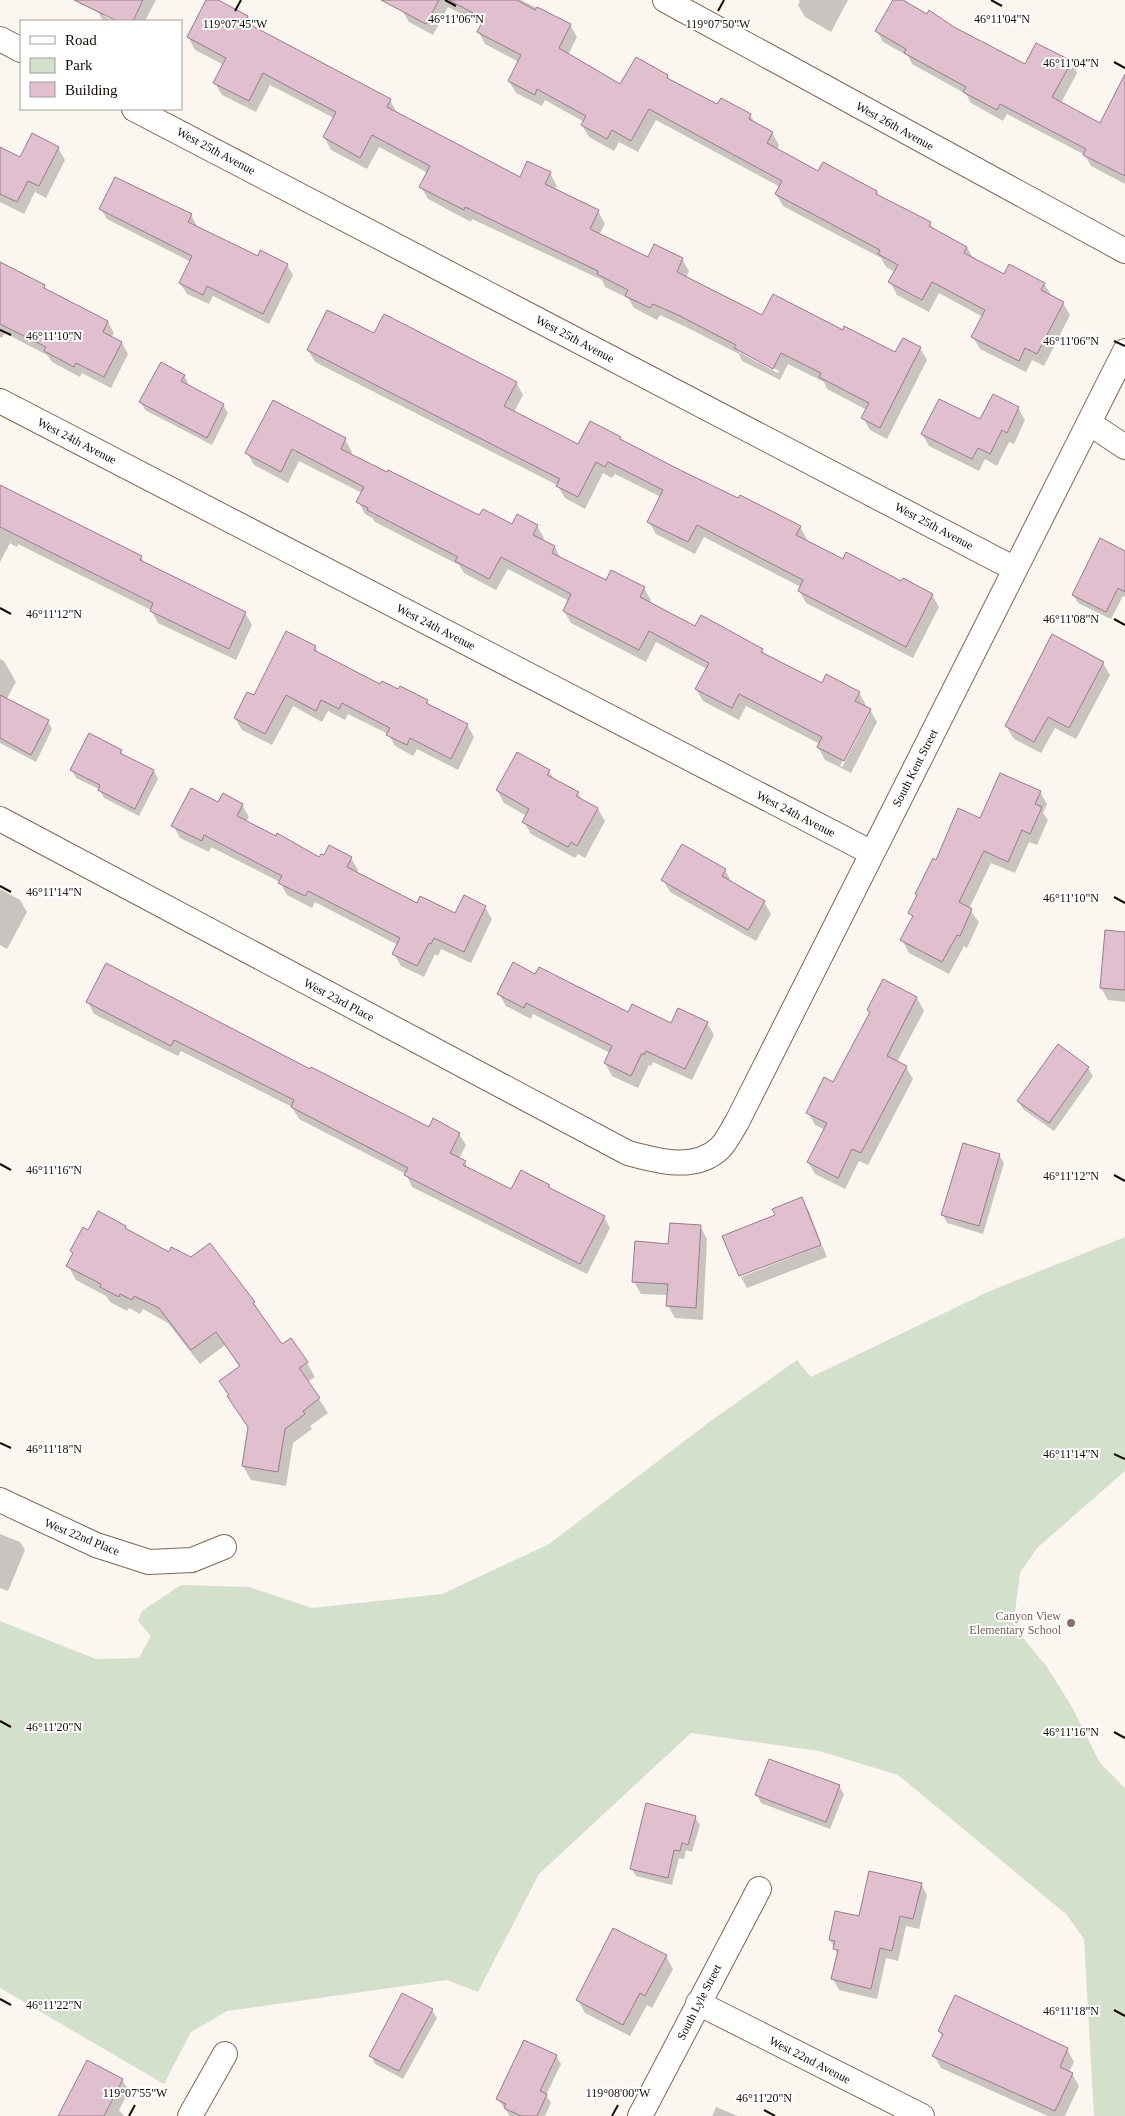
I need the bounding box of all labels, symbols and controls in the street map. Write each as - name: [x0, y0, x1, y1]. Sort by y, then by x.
- text: 46°11'06"N: [428, 12, 484, 26]
- text: 46°11'04"N: [974, 12, 1030, 26]
- text: 119°07'45"W: [203, 17, 268, 31]
- text: 119°07'50"W: [686, 17, 751, 31]
- legend: [20, 20, 182, 110]
- text: Road: [65, 32, 97, 48]
- text: 46°11'04"N: [1043, 56, 1099, 70]
- text: Park: [65, 57, 93, 73]
- text: Building: [65, 82, 118, 98]
- street label: West 26th Avenue: [854, 99, 936, 153]
- street label: West 25th Avenue: [174, 124, 258, 178]
- street label: West 25th Avenue: [533, 312, 617, 366]
- text: 46°11'10"N: [26, 329, 82, 343]
- text: 46°11'06"N: [1043, 334, 1099, 348]
- street label: West 24th Avenue: [35, 415, 119, 467]
- street label: West 25th Avenue: [892, 499, 976, 553]
- street label: West 24th Avenue: [394, 601, 478, 653]
- text: 46°11'12"N: [26, 607, 82, 621]
- text: 46°11'08"N: [1043, 612, 1099, 626]
- street label: South Kent Street: [889, 726, 941, 809]
- street label: West 24th Avenue: [754, 788, 838, 840]
- text: 46°11'14"N: [26, 885, 82, 899]
- text: 46°11'10"N: [1043, 891, 1099, 905]
- street label: West 23rd Place: [301, 976, 377, 1024]
- text: 46°11'16"N: [26, 1163, 82, 1177]
- text: 46°11'12"N: [1043, 1169, 1099, 1183]
- text: 46°11'18"N: [26, 1442, 82, 1456]
- text: 46°11'14"N: [1043, 1447, 1099, 1461]
- street label: West 22nd Place: [42, 1516, 122, 1558]
- place label: Canyon View Elementary School: [969, 1609, 1062, 1637]
- marker: Canyon View Elementary School: [1065, 1617, 1077, 1629]
- text: 46°11'20"N: [26, 1720, 82, 1734]
- text: 46°11'16"N: [1043, 1725, 1099, 1739]
- street label: South Lyle Street: [674, 1961, 724, 2042]
- text: 46°11'22"N: [26, 1998, 82, 2012]
- text: 46°11'18"N: [1043, 2004, 1099, 2018]
- street label: West 22nd Avenue: [767, 2033, 853, 2087]
- text: 119°07'55"W: [103, 2086, 168, 2100]
- text: 119°08'00"W: [586, 2086, 651, 2100]
- text: 46°11'20"N: [736, 2091, 792, 2105]

